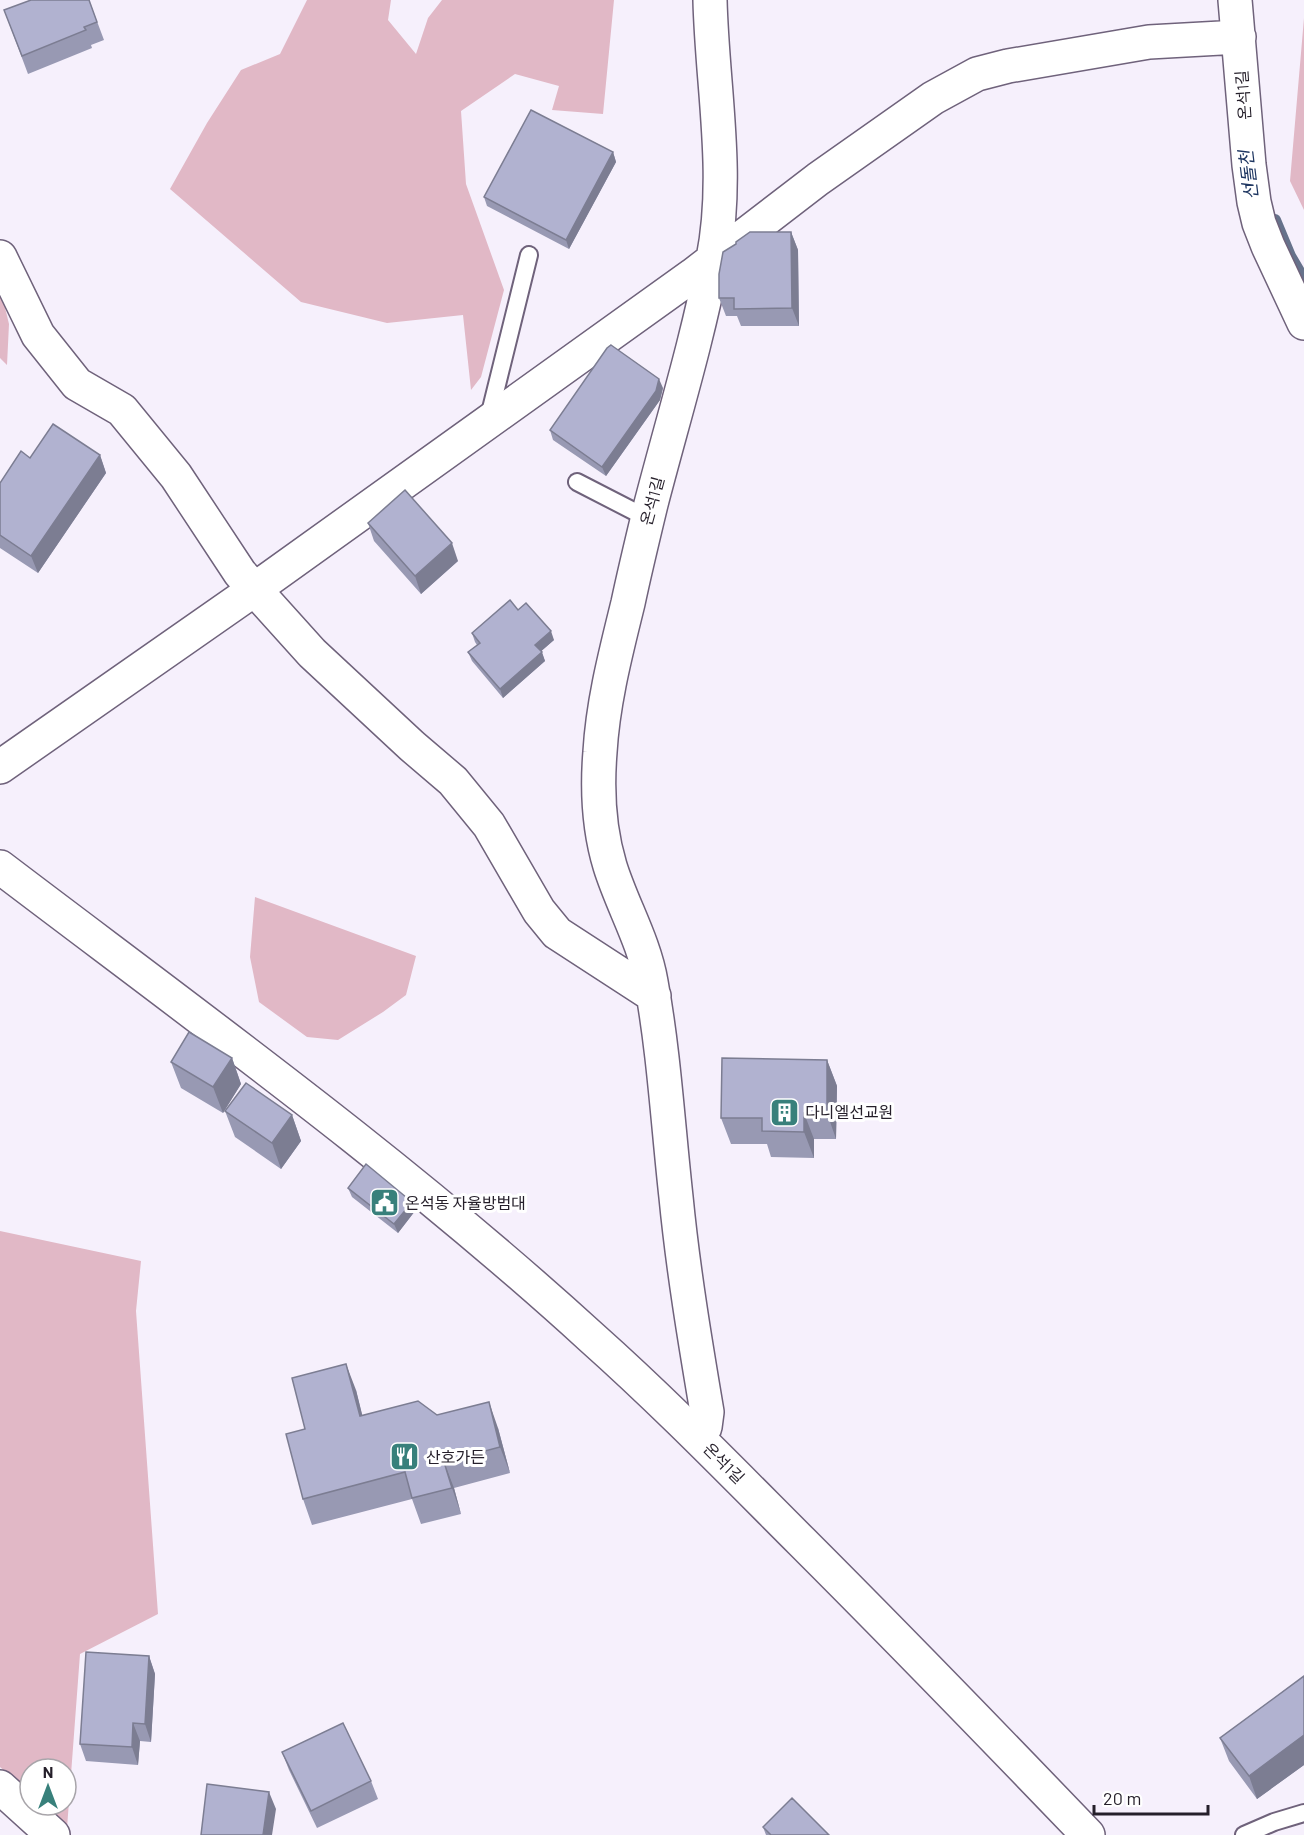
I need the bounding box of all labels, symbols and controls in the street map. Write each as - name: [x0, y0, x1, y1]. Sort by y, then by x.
- street label: 온석1길: [1231, 70, 1254, 121]
- water label: 선돌천: [1234, 147, 1262, 201]
- street label: 온석1길: [636, 474, 667, 527]
- building icon: 다니엘선교원: [768, 1096, 800, 1128]
- place label: 다니엘선교원: [805, 1102, 893, 1121]
- public building icon: 온석동 자율방범대: [368, 1187, 400, 1219]
- place label: 온석동 자율방범대: [405, 1193, 526, 1212]
- street label: 온석1길: [700, 1438, 749, 1487]
- restaurant icon: 산호가든: [389, 1441, 421, 1473]
- place label: 산호가든: [426, 1447, 485, 1466]
- north arrow: [18, 1757, 78, 1817]
- text: N: [43, 1762, 53, 1781]
- scale bar: [1094, 1778, 1208, 1816]
- text: 20 m: [1103, 1787, 1141, 1809]

